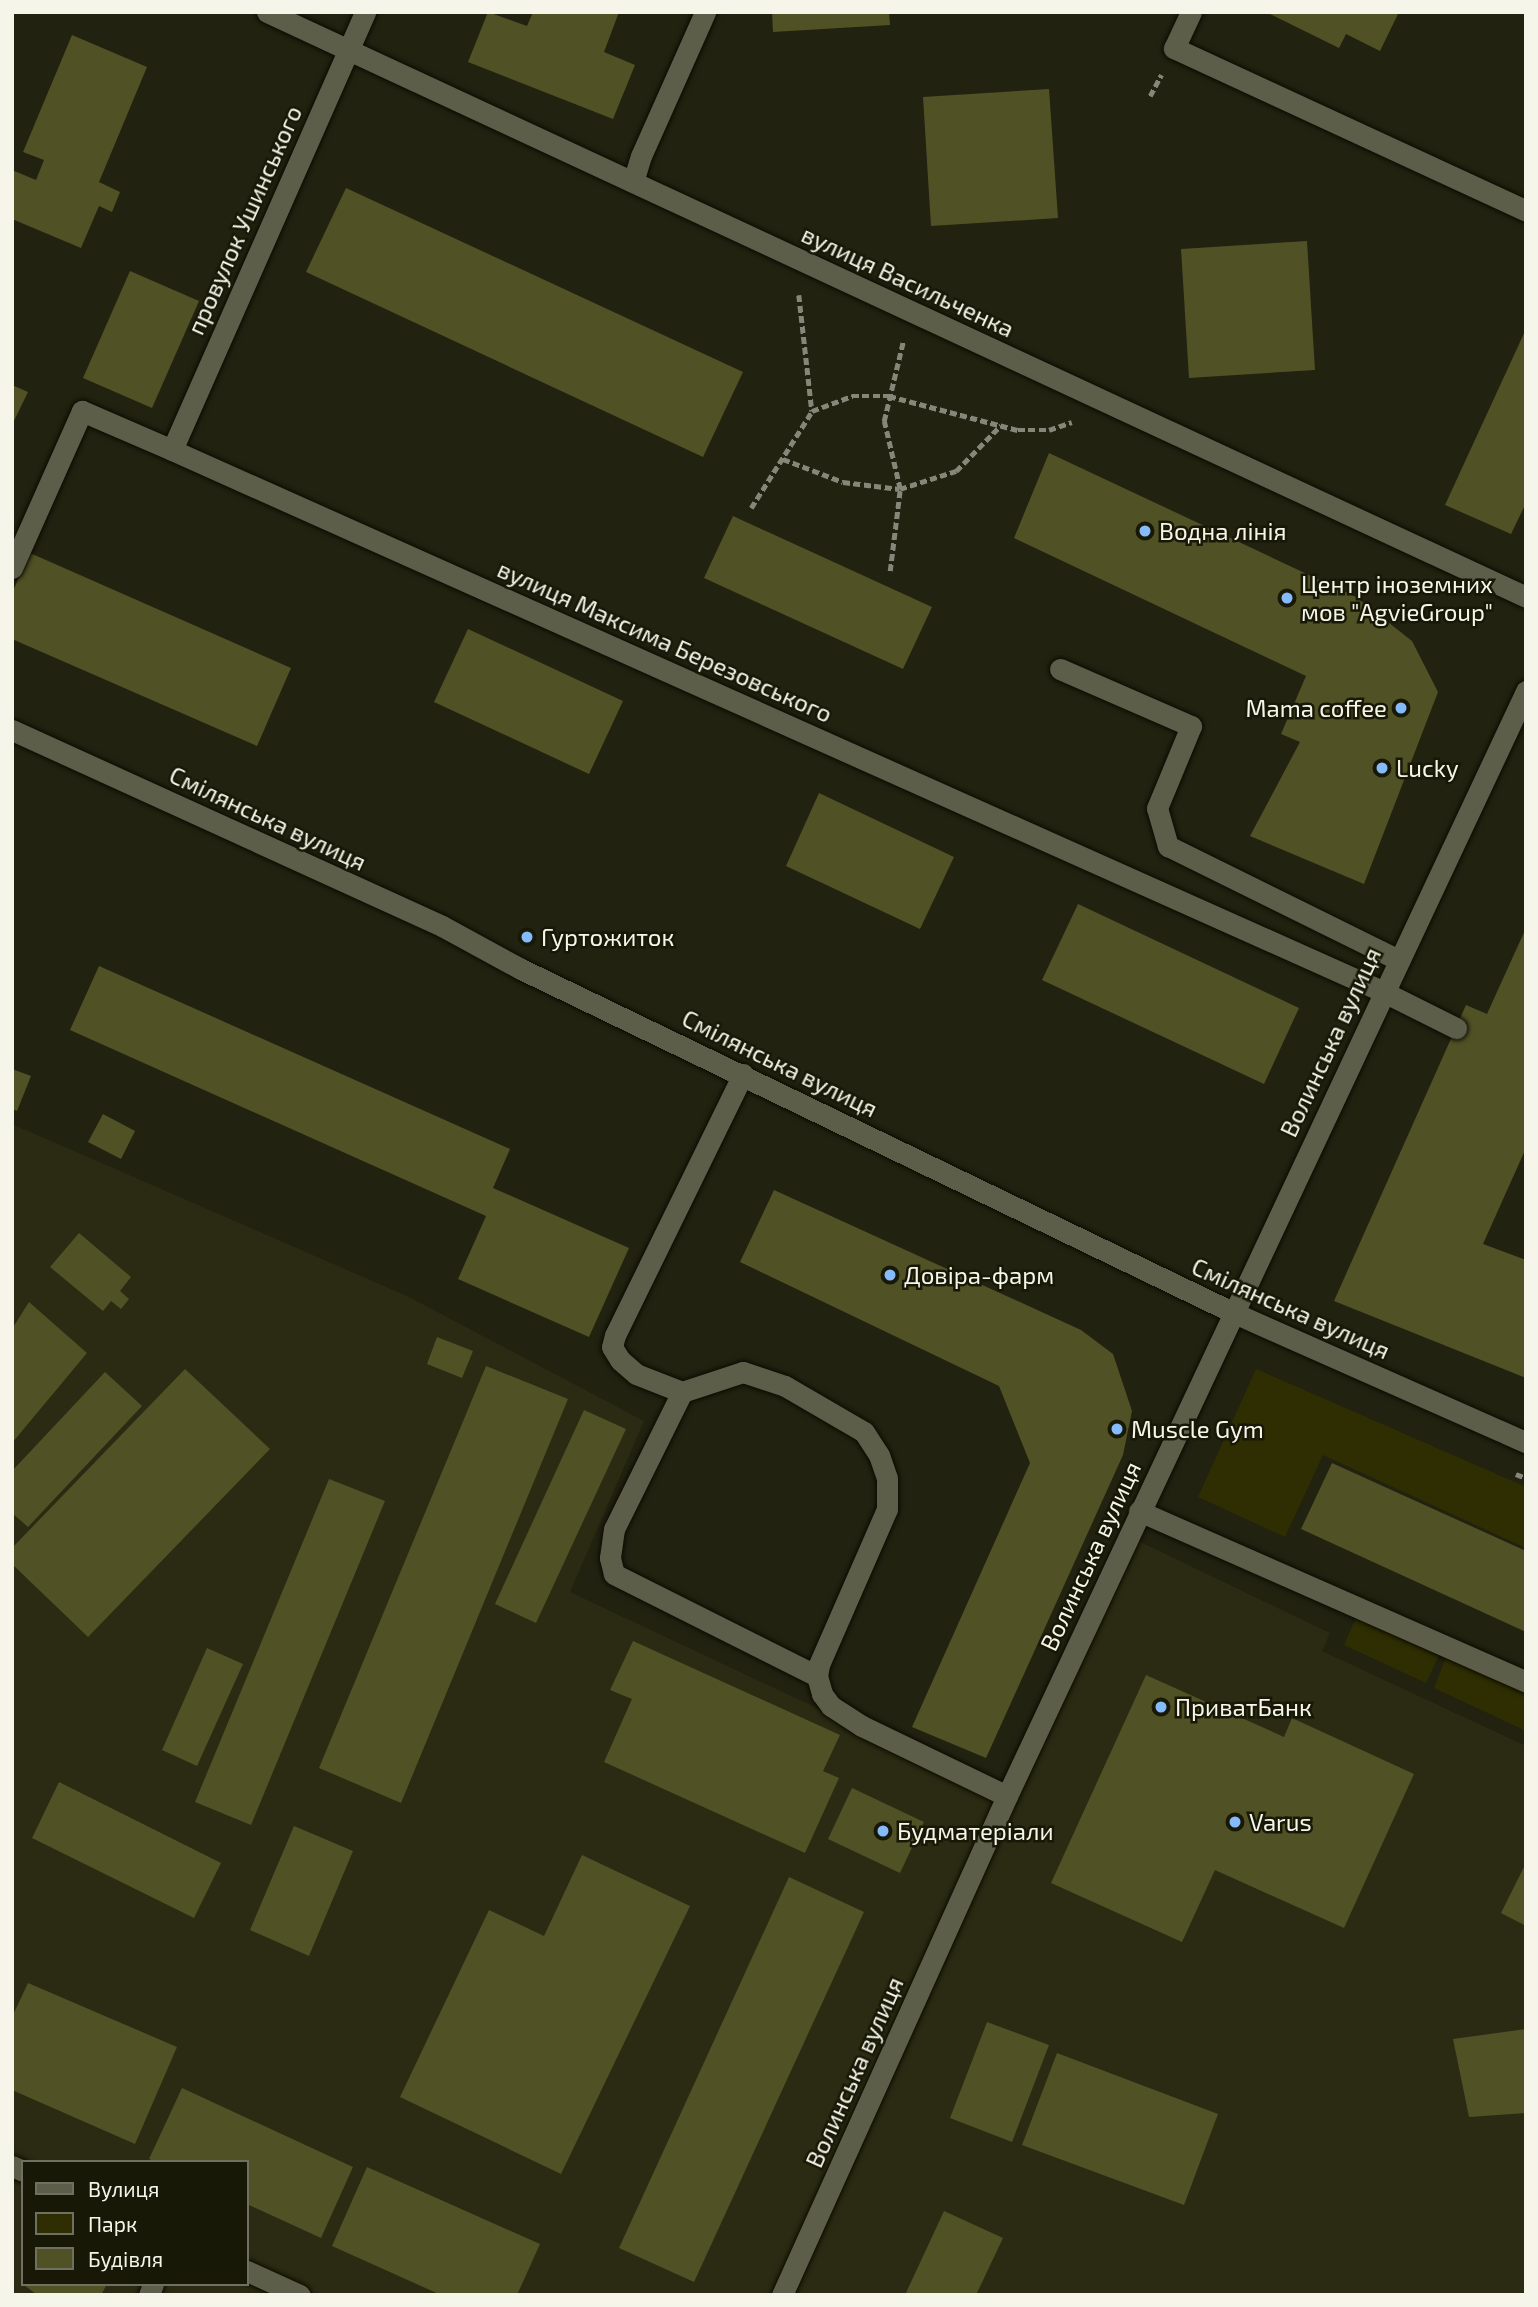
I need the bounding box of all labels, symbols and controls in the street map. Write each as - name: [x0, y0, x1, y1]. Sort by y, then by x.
- street label: провулок Ушинського: [181, 101, 307, 339]
- street label: вулиця Васильченка: [797, 219, 1019, 343]
- place label: Водна лінія: [1159, 517, 1286, 545]
- marker: Водна лінія: [1137, 523, 1153, 539]
- street label: вулиця Максима Березовського: [493, 554, 837, 728]
- place label: Центр іноземних мов "AgvieGroup": [1301, 570, 1493, 626]
- marker: Центр іноземних мов "AgvieGroup": [1279, 590, 1295, 606]
- place label: Mama coffee: [1245, 694, 1387, 722]
- marker: Mama coffee: [1393, 700, 1409, 716]
- place label: Lucky: [1396, 754, 1459, 782]
- street label: Смілянська вулиця: [165, 760, 371, 876]
- marker: Lucky: [1374, 760, 1390, 776]
- place label: Гуртожиток: [541, 923, 674, 951]
- marker: Гуртожиток: [519, 929, 535, 945]
- street label: Волинська вулиця: [1274, 943, 1386, 1141]
- street label: Смілянська вулиця: [678, 1003, 882, 1123]
- street label: Смілянська вулиця: [1187, 1251, 1395, 1365]
- place label: Довіра-фарм: [904, 1261, 1054, 1289]
- marker: Довіра-фарм: [882, 1267, 898, 1283]
- place label: Muscle Gym: [1131, 1415, 1264, 1443]
- marker: Muscle Gym: [1109, 1421, 1125, 1437]
- street label: Волинська вулиця: [1034, 1457, 1146, 1655]
- place label: ПриватБанк: [1175, 1693, 1312, 1721]
- marker: ПриватБанк: [1153, 1699, 1169, 1715]
- place label: Varus: [1249, 1808, 1312, 1836]
- marker: Varus: [1227, 1814, 1243, 1830]
- place label: Будматеріали: [897, 1817, 1054, 1845]
- marker: Будматеріали: [875, 1823, 891, 1839]
- street label: Волинська вулиця: [799, 1972, 909, 2172]
- legend: [21, 2160, 248, 2286]
- text: Вулиця: [88, 2176, 159, 2201]
- text: Парк: [88, 2211, 137, 2236]
- text: Будівля: [88, 2246, 163, 2271]

